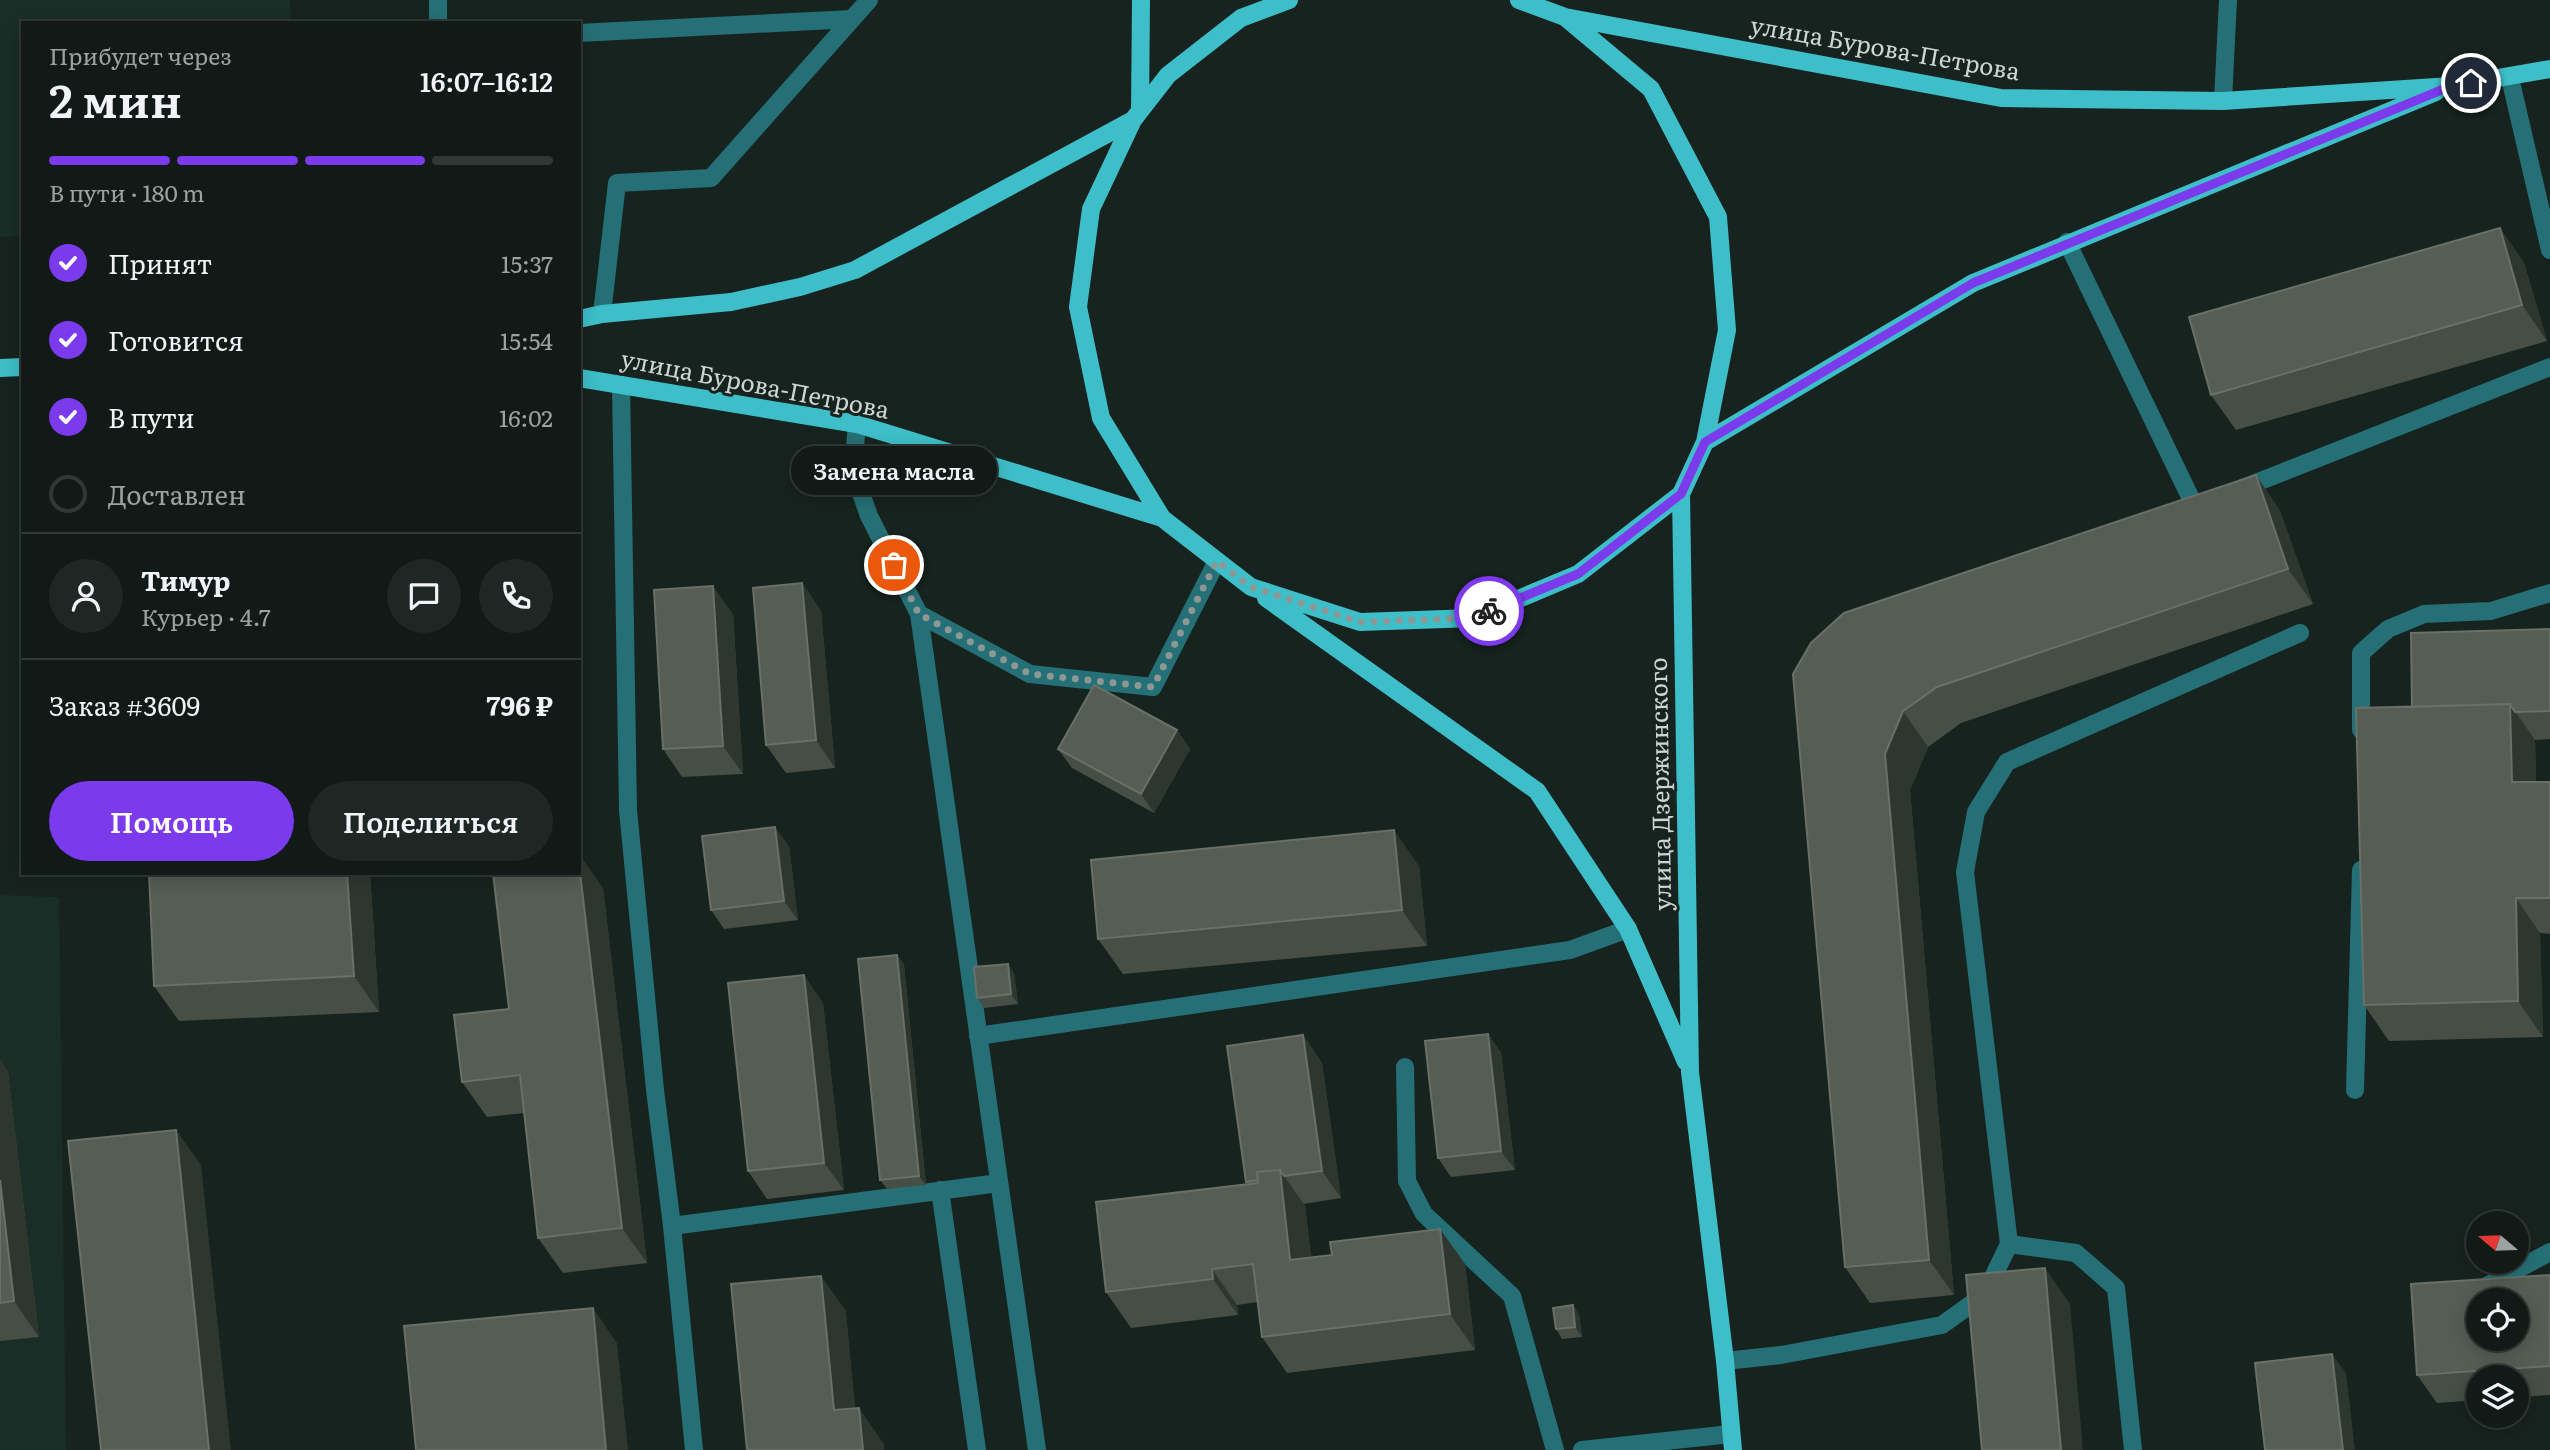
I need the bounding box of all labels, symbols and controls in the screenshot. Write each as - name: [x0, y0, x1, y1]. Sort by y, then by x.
- street label: улица Бурова-Петрова: [1748, 6, 2023, 88]
- text: Прибудет через: [49, 38, 232, 72]
- pin: [2441, 53, 2501, 113]
- text: 16:07–16:12: [420, 61, 553, 100]
- text: 2 мин: [49, 64, 182, 132]
- icon: home: [2452, 64, 2490, 102]
- text: В пути · 180 m: [49, 175, 205, 209]
- text: Принят: [108, 243, 212, 282]
- icon: check: [49, 244, 87, 282]
- text: 15:37: [501, 246, 553, 280]
- text: Готовится: [108, 320, 244, 359]
- icon: check: [49, 321, 87, 359]
- text: 15:54: [500, 323, 553, 357]
- street label: улица Бурова-Петрова: [618, 339, 893, 426]
- text: В пути: [108, 397, 195, 436]
- icon: check: [49, 398, 87, 436]
- text: 16:02: [499, 400, 553, 434]
- callout: Замена масла: [791, 446, 997, 495]
- text: Замена масла: [813, 453, 975, 487]
- text: Доставлен: [108, 474, 246, 513]
- pin: [864, 535, 924, 595]
- icon: bag: [875, 546, 913, 584]
- button: person: [49, 559, 123, 633]
- button: chat: [387, 559, 461, 633]
- button: phone: [479, 559, 553, 633]
- text: Тимур: [141, 560, 230, 599]
- courier: [1454, 576, 1524, 646]
- icon: bike: [1470, 592, 1508, 630]
- text: Курьер · 4.7: [141, 599, 271, 633]
- street label: улица Дзержинского: [1639, 657, 1678, 911]
- text: Заказ #3609: [49, 685, 200, 724]
- text: 796 ₽: [486, 685, 553, 724]
- button: Помощь: [49, 781, 294, 861]
- button: Поделиться: [308, 781, 553, 861]
- north arrow: [2466, 1211, 2529, 1274]
- map controls: [2466, 1211, 2529, 1428]
- button: locate: [2466, 1288, 2529, 1351]
- button: layers: [2466, 1365, 2529, 1428]

